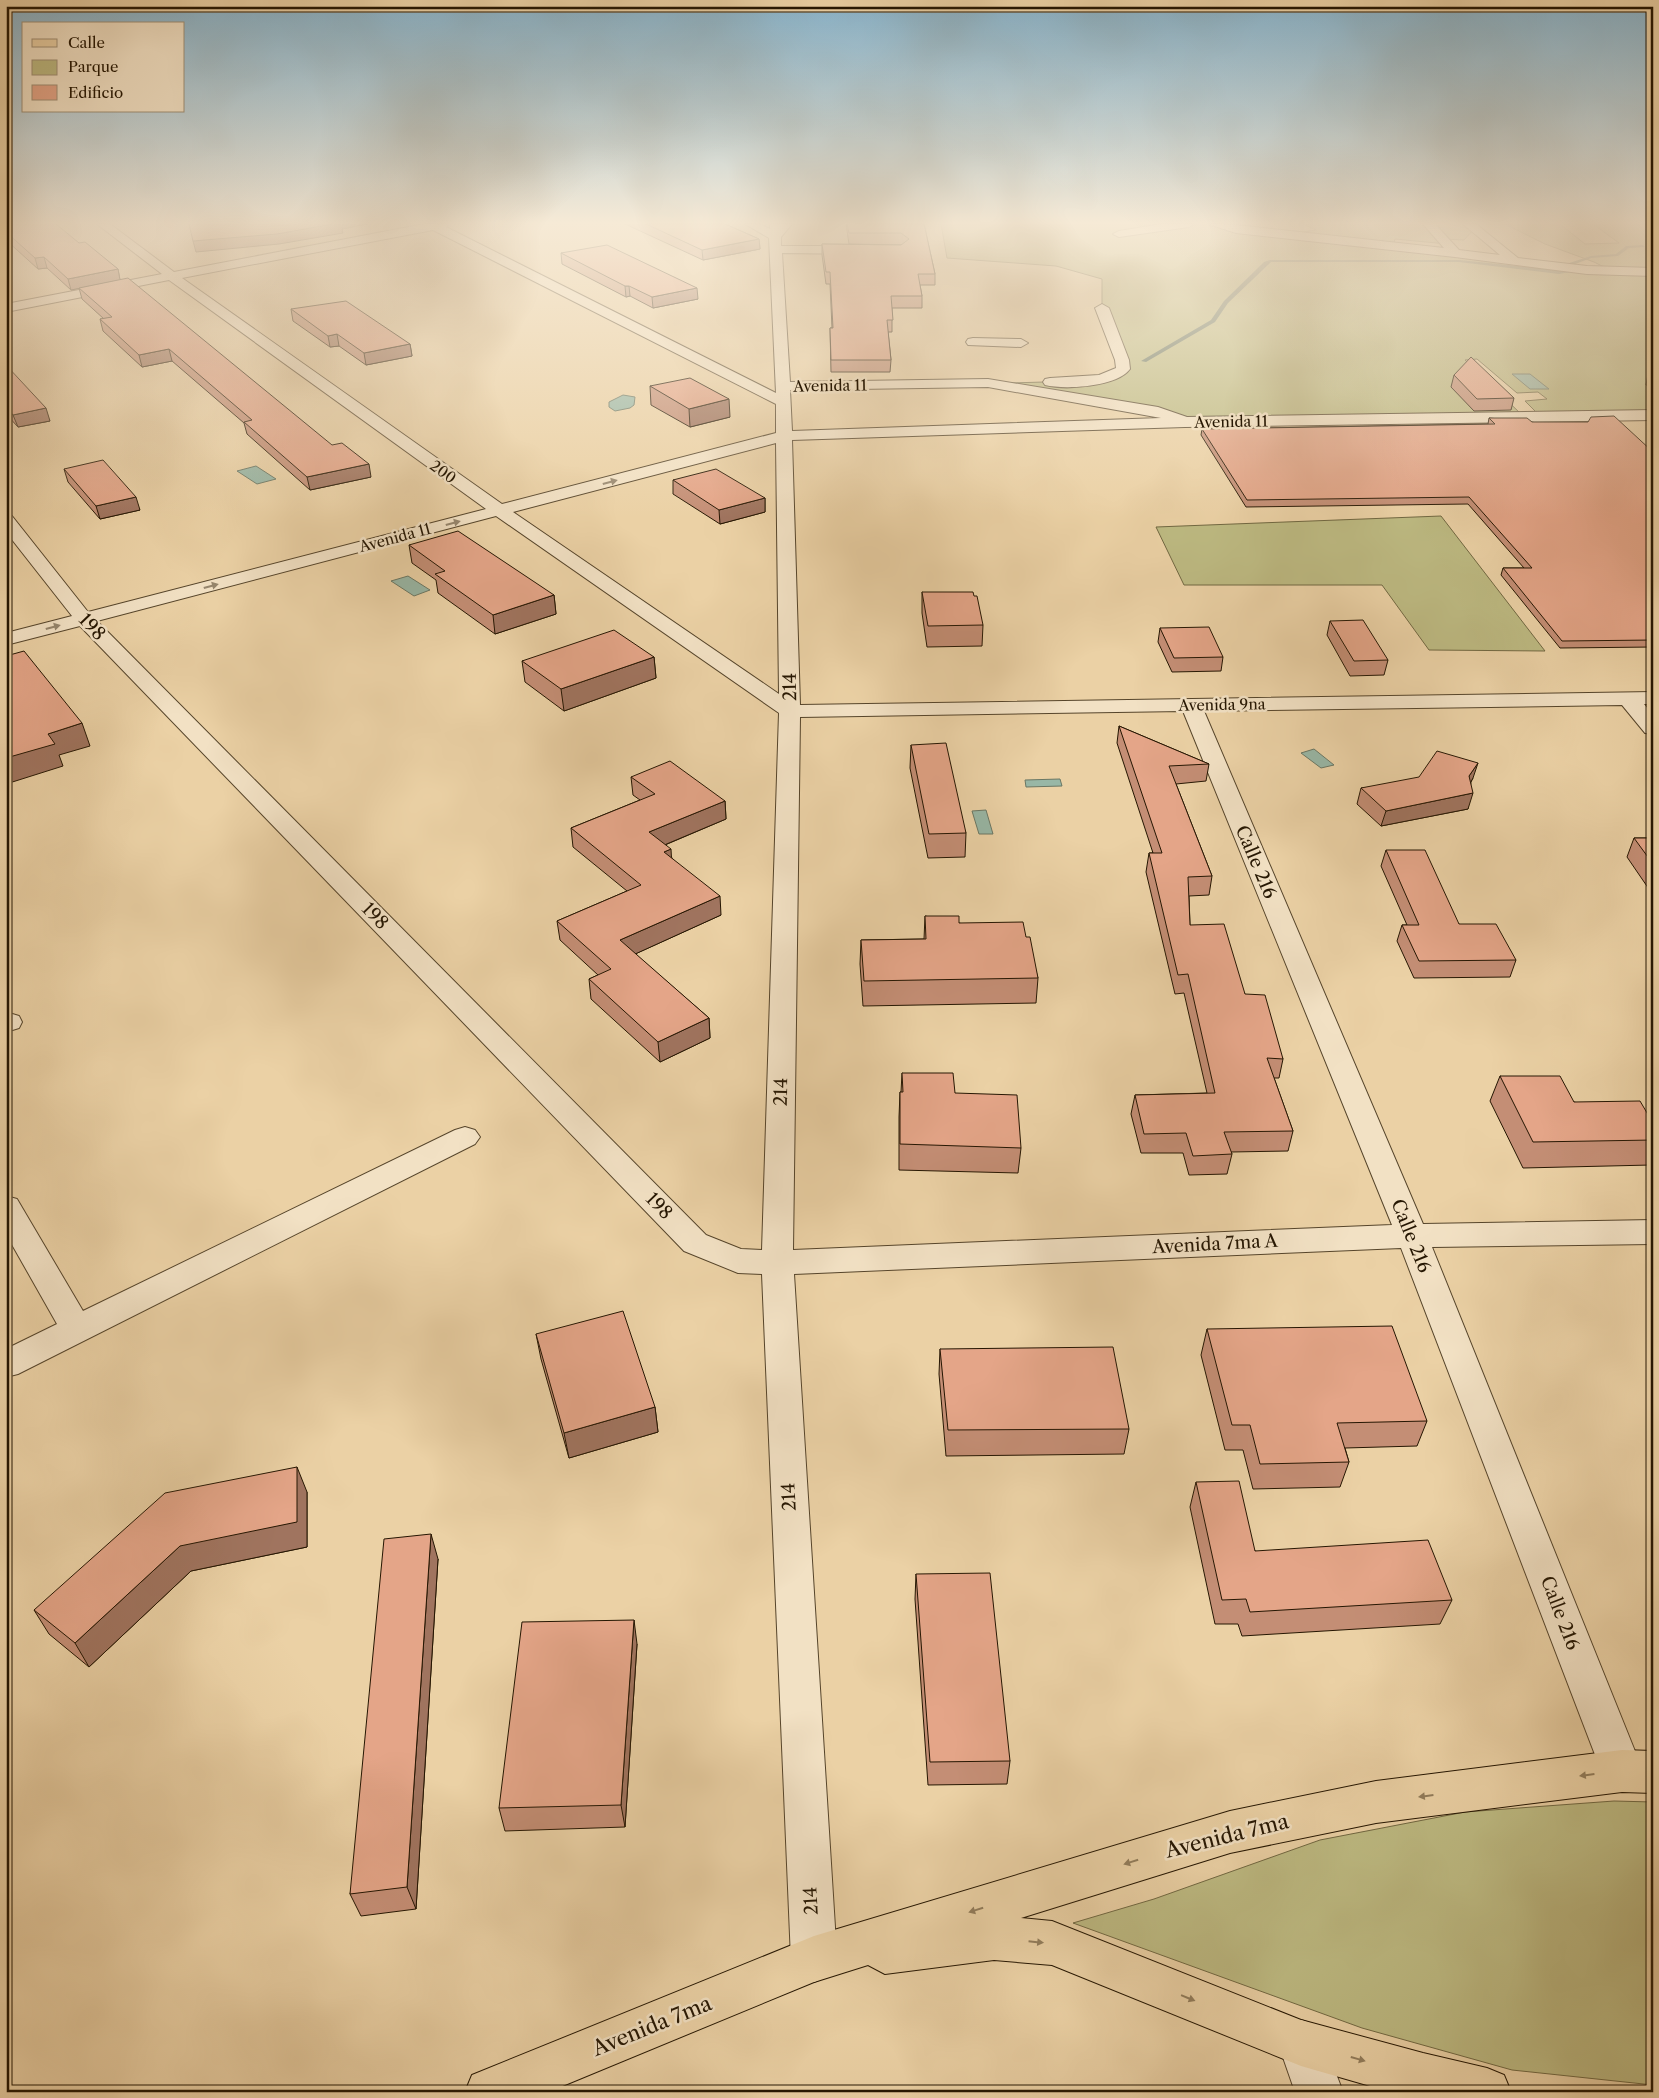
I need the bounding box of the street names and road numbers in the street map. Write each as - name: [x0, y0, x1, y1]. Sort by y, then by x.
- street label: Avenida 11: [792, 375, 868, 396]
- street label: Avenida 11: [1193, 411, 1269, 432]
- street label: 200: [427, 456, 460, 487]
- street label: Avenida 11: [356, 519, 434, 556]
- street label: 198: [74, 609, 110, 645]
- street label: 214: [779, 673, 801, 701]
- street label: Avenida 9na: [1177, 694, 1266, 715]
- street label: Calle 216: [1231, 822, 1281, 902]
- street label: 198: [357, 898, 393, 934]
- street label: 214: [770, 1078, 792, 1106]
- street label: 198: [641, 1188, 677, 1224]
- street label: Calle 216: [1386, 1196, 1436, 1276]
- street label: Avenida 7ma A: [1151, 1230, 1279, 1258]
- street label: 214: [777, 1482, 801, 1512]
- street label: Calle 216: [1536, 1573, 1584, 1653]
- street label: Avenida 7ma: [1161, 1808, 1292, 1863]
- street label: 214: [799, 1886, 823, 1916]
- street label: Avenida 7ma: [588, 1990, 716, 2061]

